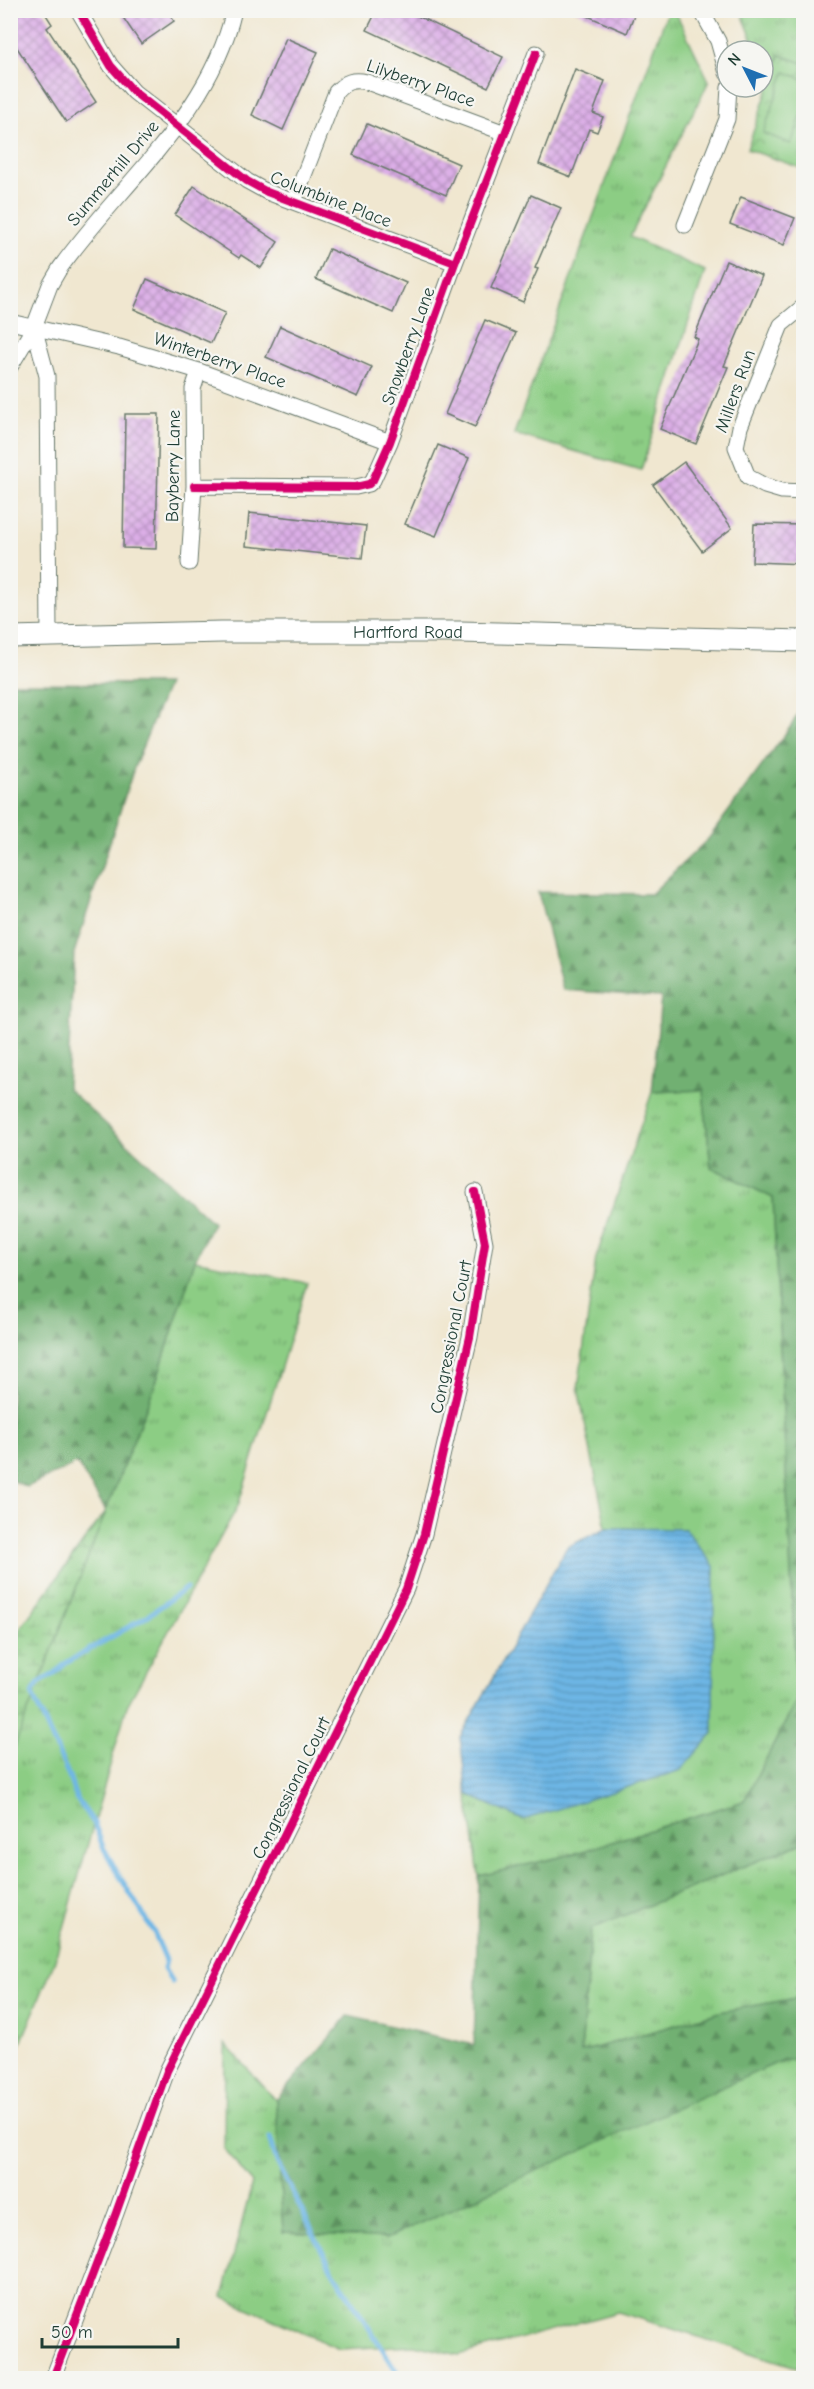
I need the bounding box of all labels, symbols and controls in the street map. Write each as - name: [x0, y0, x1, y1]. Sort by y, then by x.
- north arrow: [715, 39, 775, 99]
- text: N: [724, 50, 745, 70]
- street label: Lilyberry Place: [364, 55, 478, 112]
- street label: Summerhill Drive: [63, 116, 164, 230]
- street label: Columbine Place: [267, 167, 394, 232]
- street label: Snowberry Lane: [377, 284, 440, 408]
- street label: Winterberry Place: [151, 328, 289, 393]
- street label: Millers Run: [711, 347, 760, 435]
- street label: Bayberry Lane: [162, 410, 185, 522]
- street label: Hartford Road: [353, 622, 463, 643]
- street label: Congressional Court: [426, 1258, 477, 1416]
- street label: Congressional Court: [248, 1713, 335, 1863]
- scale bar: [42, 2311, 178, 2349]
- text: 50 m: [51, 2322, 93, 2343]

